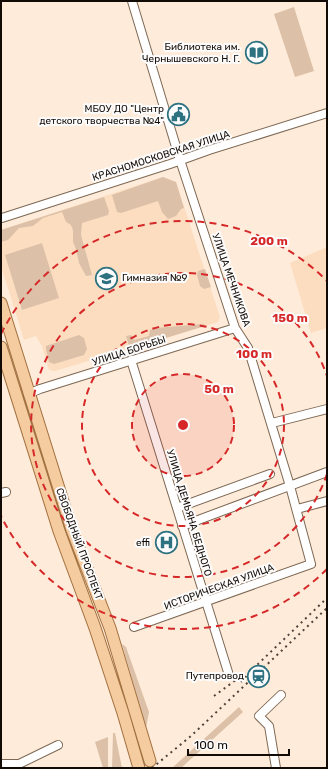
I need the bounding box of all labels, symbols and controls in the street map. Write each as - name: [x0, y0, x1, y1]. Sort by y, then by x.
- library icon: Библиотека им. Чернышевского Н. Г.: [243, 40, 269, 66]
- place label: Библиотека им. Чернышевского Н. Г.: [142, 41, 240, 65]
- public building icon: МБОУ ДО "Центр детского творчества №4": [166, 102, 192, 128]
- place label: МБОУ ДО "Центр детского творчества №4": [39, 103, 164, 127]
- street label: КРАСНОМОСКОВСКАЯ УЛИЦА: [91, 128, 232, 184]
- street label: УЛИЦА МЕЧНИКОВА: [209, 232, 253, 328]
- text: 200 m: [250, 234, 288, 248]
- school or university icon: Гимназия №9: [93, 265, 119, 291]
- place label: Гимназия №9: [122, 272, 188, 284]
- text: 150 m: [272, 311, 308, 325]
- street label: УЛИЦА БОРЬБЫ: [91, 333, 167, 369]
- text: 100 m: [236, 347, 272, 361]
- text: 50 m: [204, 382, 234, 396]
- centre of rings: [176, 418, 190, 432]
- street label: УЛИЦА ДЕМЬЯНА БЕДНОГО: [164, 448, 214, 578]
- street label: СВОБОДНЫЙ ПРОСПЕКТ: [53, 487, 105, 602]
- hospital icon: effi: [153, 530, 179, 556]
- place label: effi: [136, 537, 150, 549]
- street label: ИСТОРИЧЕСКАЯ УЛИЦА: [162, 561, 276, 612]
- station icon: Путепровод: [246, 663, 272, 689]
- place label: Путепровод: [186, 670, 244, 682]
- scale bar: [188, 731, 289, 757]
- text: 100 m: [194, 738, 228, 752]

